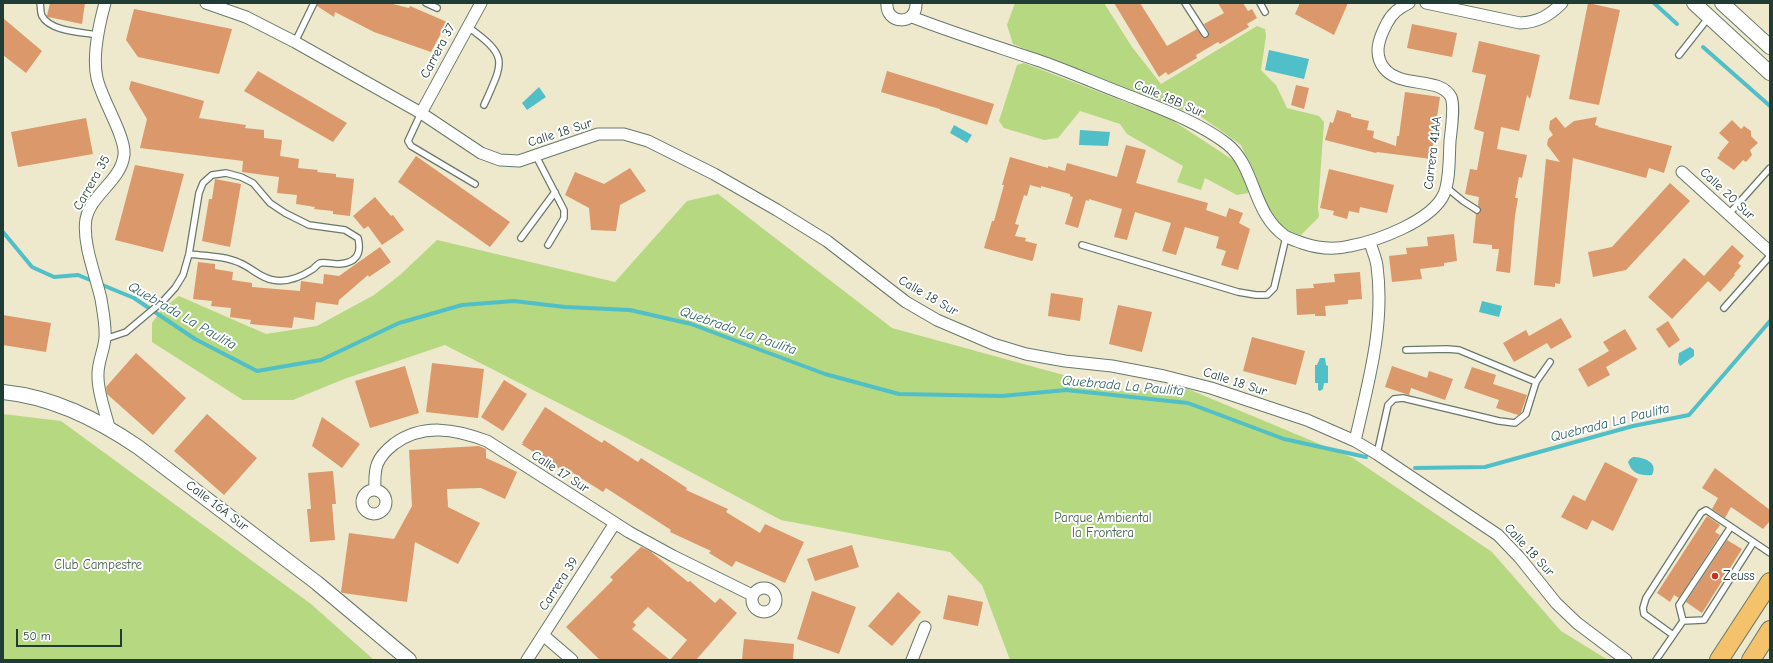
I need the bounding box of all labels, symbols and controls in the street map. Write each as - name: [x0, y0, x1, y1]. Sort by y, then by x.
- street label: Carrera 37: [417, 21, 459, 81]
- street label: Calle 18B Sur: [1132, 77, 1206, 121]
- street label: Calle 18 Sur: [526, 115, 594, 151]
- street label: Carrera 41AA: [1421, 115, 1445, 191]
- street label: Carrera 35: [70, 153, 114, 213]
- street label: Calle 20 Sur: [1696, 165, 1758, 223]
- street label: Calle 18 Sur: [895, 273, 961, 319]
- water label: Quebrada La Paulita: [125, 278, 239, 354]
- water label: Quebrada La Paulita: [678, 303, 798, 359]
- street label: Calle 18 Sur: [1201, 364, 1269, 400]
- water label: Quebrada La Paulita: [1061, 372, 1185, 400]
- water label: Quebrada La Paulita: [1549, 400, 1671, 446]
- street label: Calle 17 Sur: [528, 448, 592, 496]
- street label: Calle 16A Sur: [183, 477, 251, 535]
- park label: Parque Ambiental la Frontera: [1054, 510, 1152, 541]
- street label: Calle 18 Sur: [1501, 520, 1557, 580]
- street label: Carrera 39: [536, 554, 582, 614]
- park label: Club Campestre: [54, 557, 142, 573]
- place label: Zeuss: [1723, 568, 1755, 584]
- marker: Zeuss: [1710, 571, 1720, 581]
- scale bar: [18, 621, 124, 647]
- text: 50 m: [23, 629, 51, 643]

